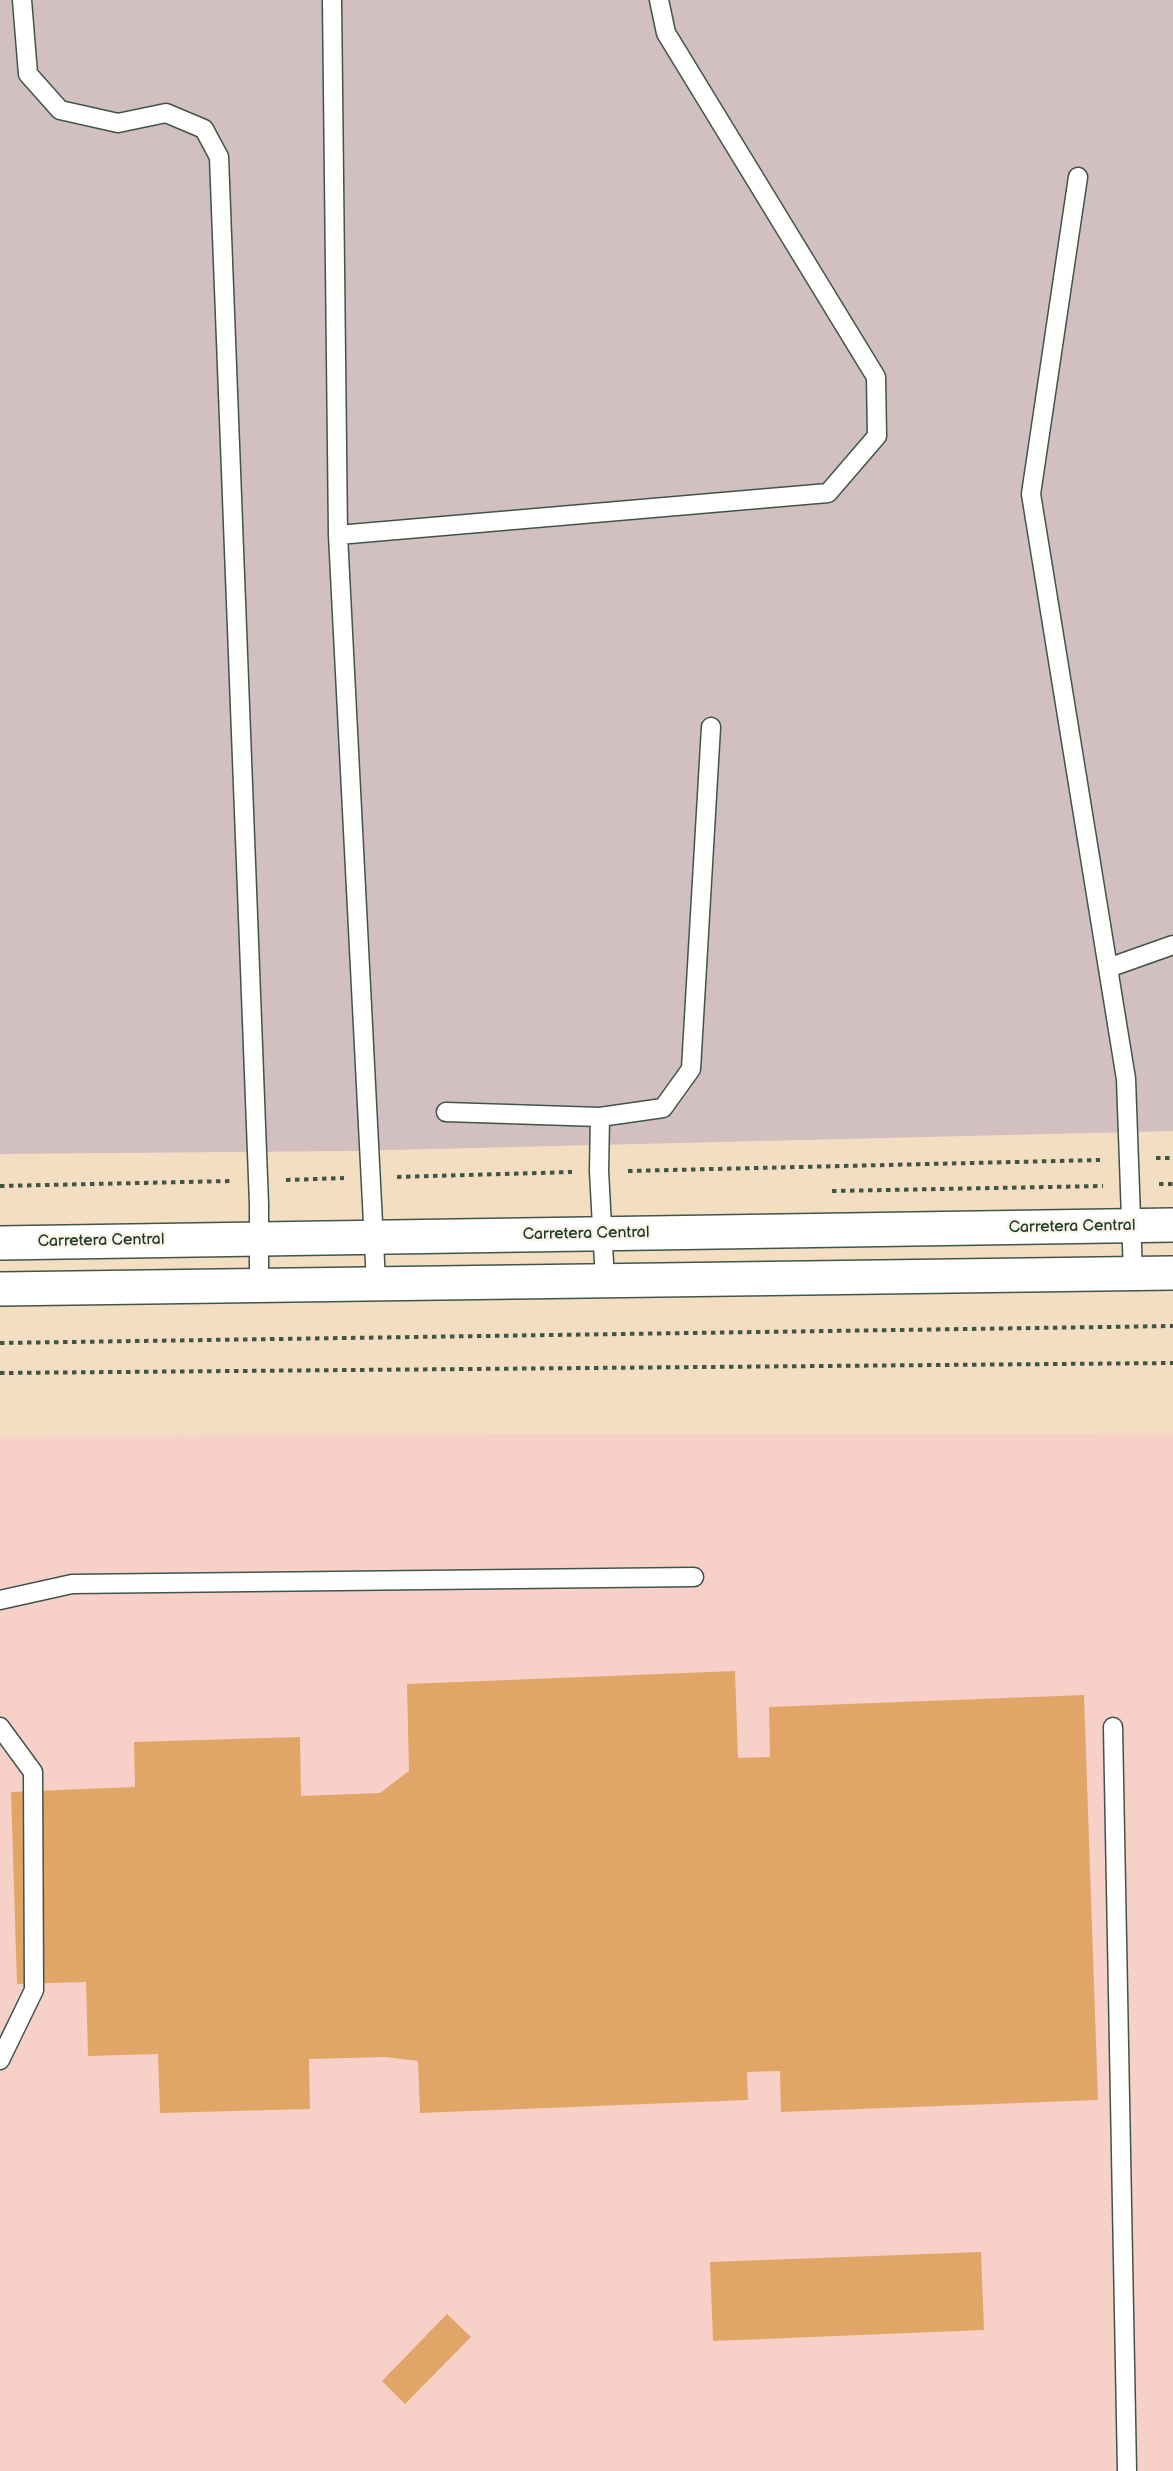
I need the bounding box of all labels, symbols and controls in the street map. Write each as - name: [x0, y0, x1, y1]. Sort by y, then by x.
- street label: Carretera Central: [1008, 1216, 1136, 1238]
- street label: Carretera Central: [522, 1223, 650, 1245]
- street label: Carretera Central: [37, 1230, 165, 1252]

